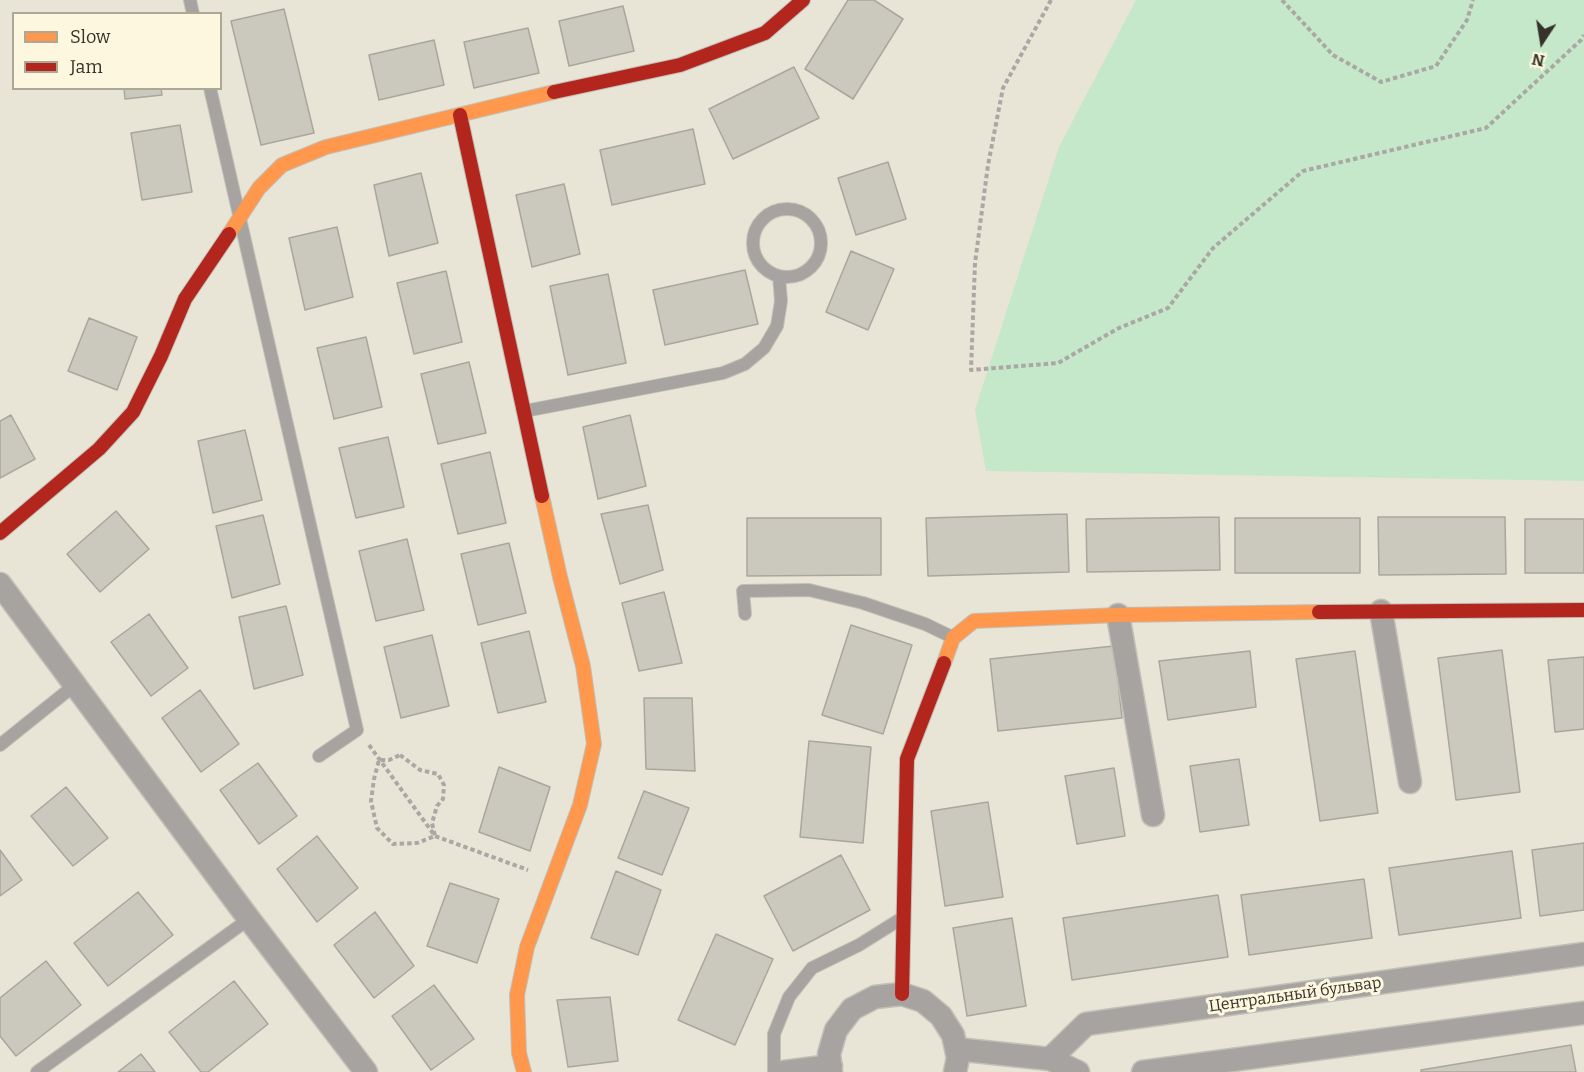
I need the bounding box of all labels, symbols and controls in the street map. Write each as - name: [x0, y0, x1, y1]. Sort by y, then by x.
- legend: [12, 12, 222, 90]
- north arrow: [1512, 12, 1572, 72]
- text: Slow: [70, 26, 110, 48]
- text: N: [1530, 50, 1546, 71]
- text: Jam: [70, 56, 103, 78]
- street label: Центральный бульвар: [1207, 973, 1383, 1017]

